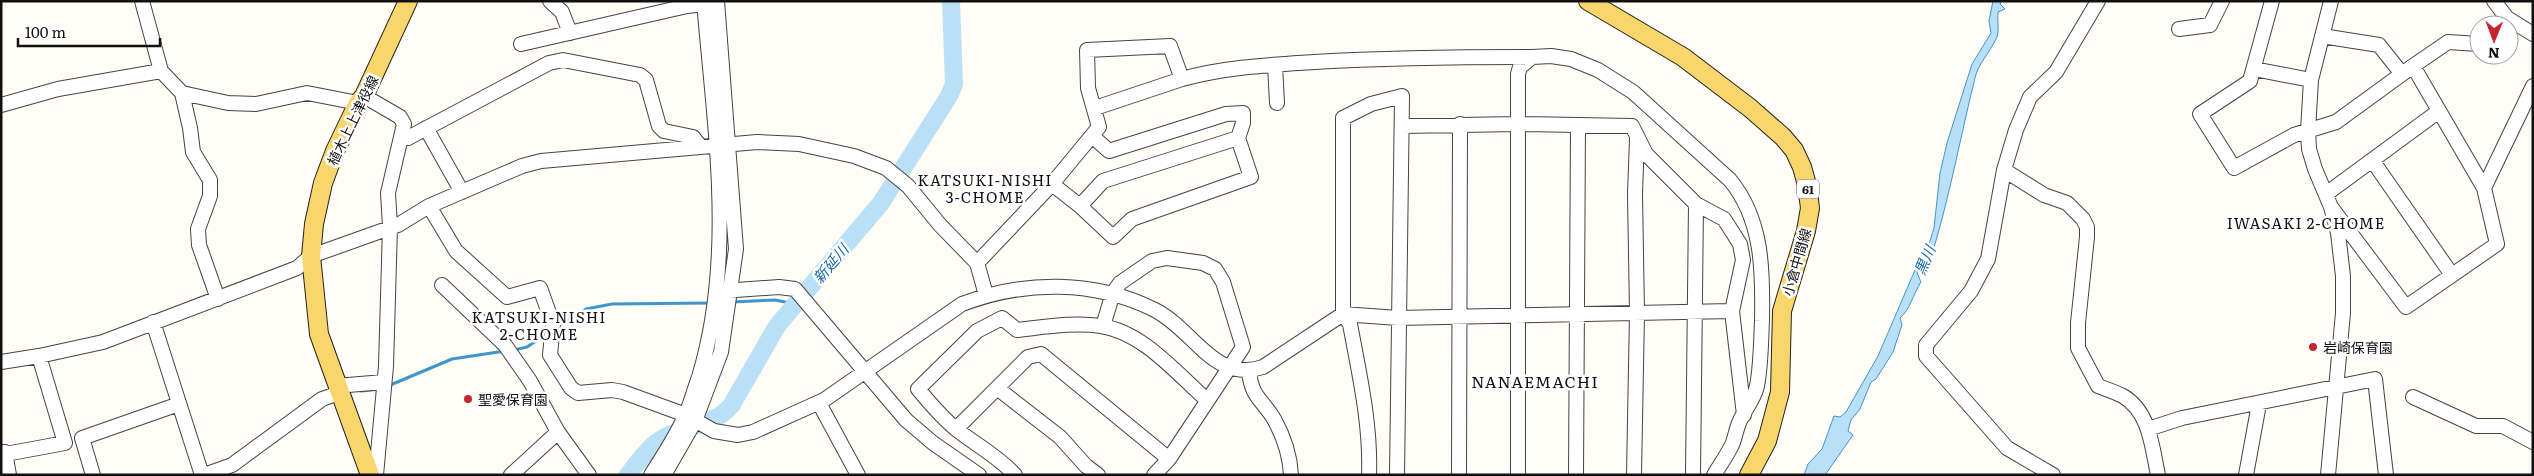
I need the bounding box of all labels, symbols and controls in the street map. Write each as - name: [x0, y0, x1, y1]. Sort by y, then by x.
- scale bar: [18, 15, 160, 47]
- north arrow: [2469, 15, 2519, 65]
- text: 100 m: [25, 20, 66, 43]
- text: N: [2487, 44, 2500, 64]
- street label: 植木上上津役線: [322, 72, 382, 168]
- district label: KATSUKI-NISHI 3-CHOME: [918, 168, 1052, 208]
- road number: 61: [1797, 180, 1819, 198]
- district label: IWASAKI 2-CHOME: [2227, 211, 2385, 234]
- street label: 小倉中間線: [1777, 226, 1815, 298]
- water label: 新延川: [807, 237, 855, 288]
- water label: 黒川: [1908, 240, 1941, 278]
- district label: KATSUKI-NISHI 2-CHOME: [472, 305, 606, 345]
- place label: 岩崎保育園: [2323, 337, 2393, 357]
- marker: 岩崎保育園: [2307, 341, 2319, 353]
- district label: NANAEMACHI: [1471, 369, 1599, 393]
- place label: 聖愛保育園: [478, 389, 548, 409]
- marker: 聖愛保育園: [462, 393, 474, 405]

